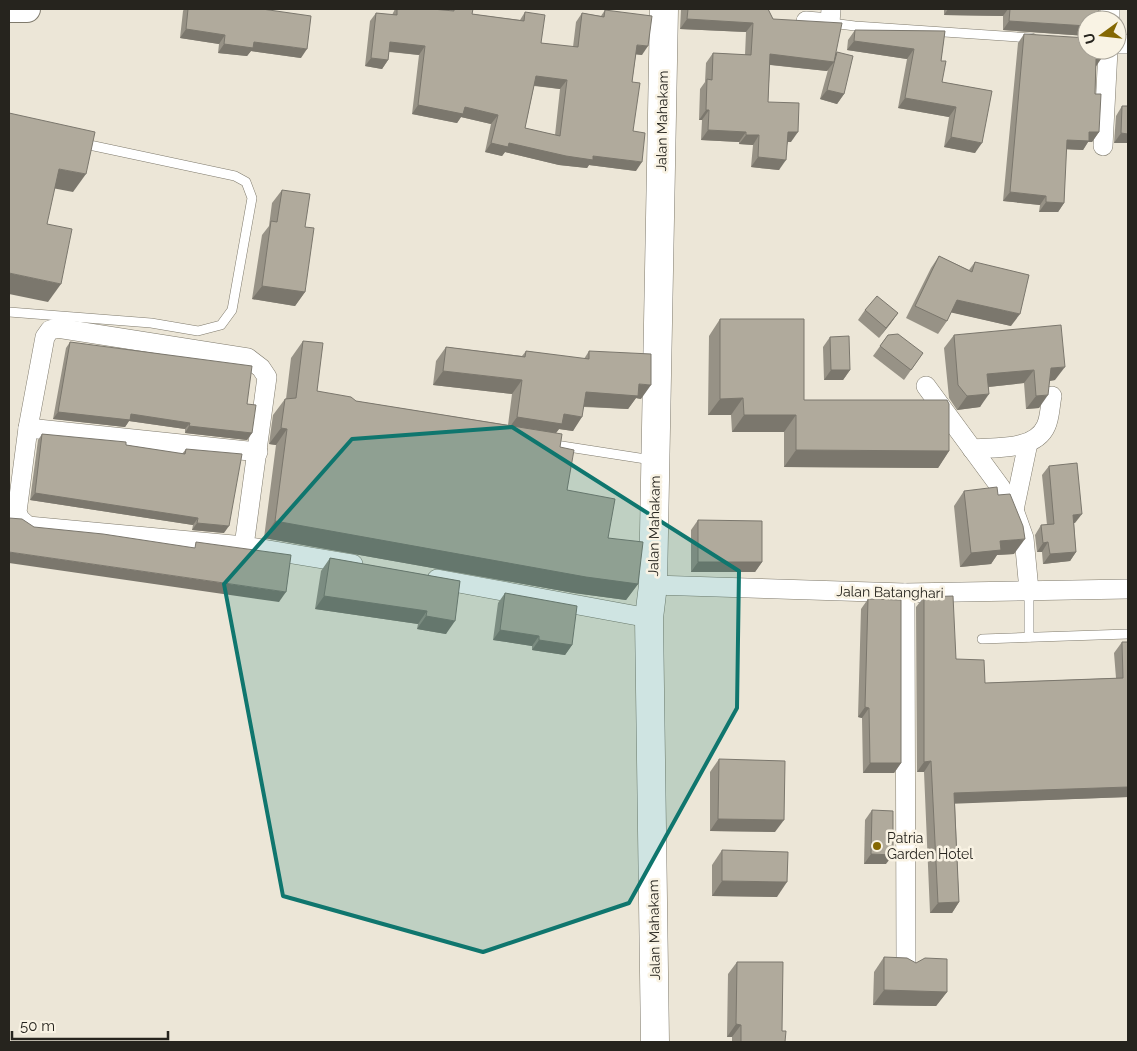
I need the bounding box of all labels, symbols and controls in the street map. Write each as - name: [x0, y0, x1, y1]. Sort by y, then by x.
- north arrow: [1077, 10, 1127, 60]
- text: U: [1080, 31, 1099, 46]
- street label: Jalan Mahakam: [653, 70, 671, 172]
- street label: Jalan Mahakam: [645, 475, 663, 577]
- street label: Jalan Batanghari: [836, 583, 944, 601]
- place label: Patria Garden Hotel: [887, 830, 973, 862]
- marker: Patria Garden Hotel: [871, 840, 883, 852]
- street label: Jalan Mahakam: [645, 879, 663, 981]
- scale bar: [12, 1008, 169, 1040]
- text: 50 m: [20, 1017, 55, 1035]

